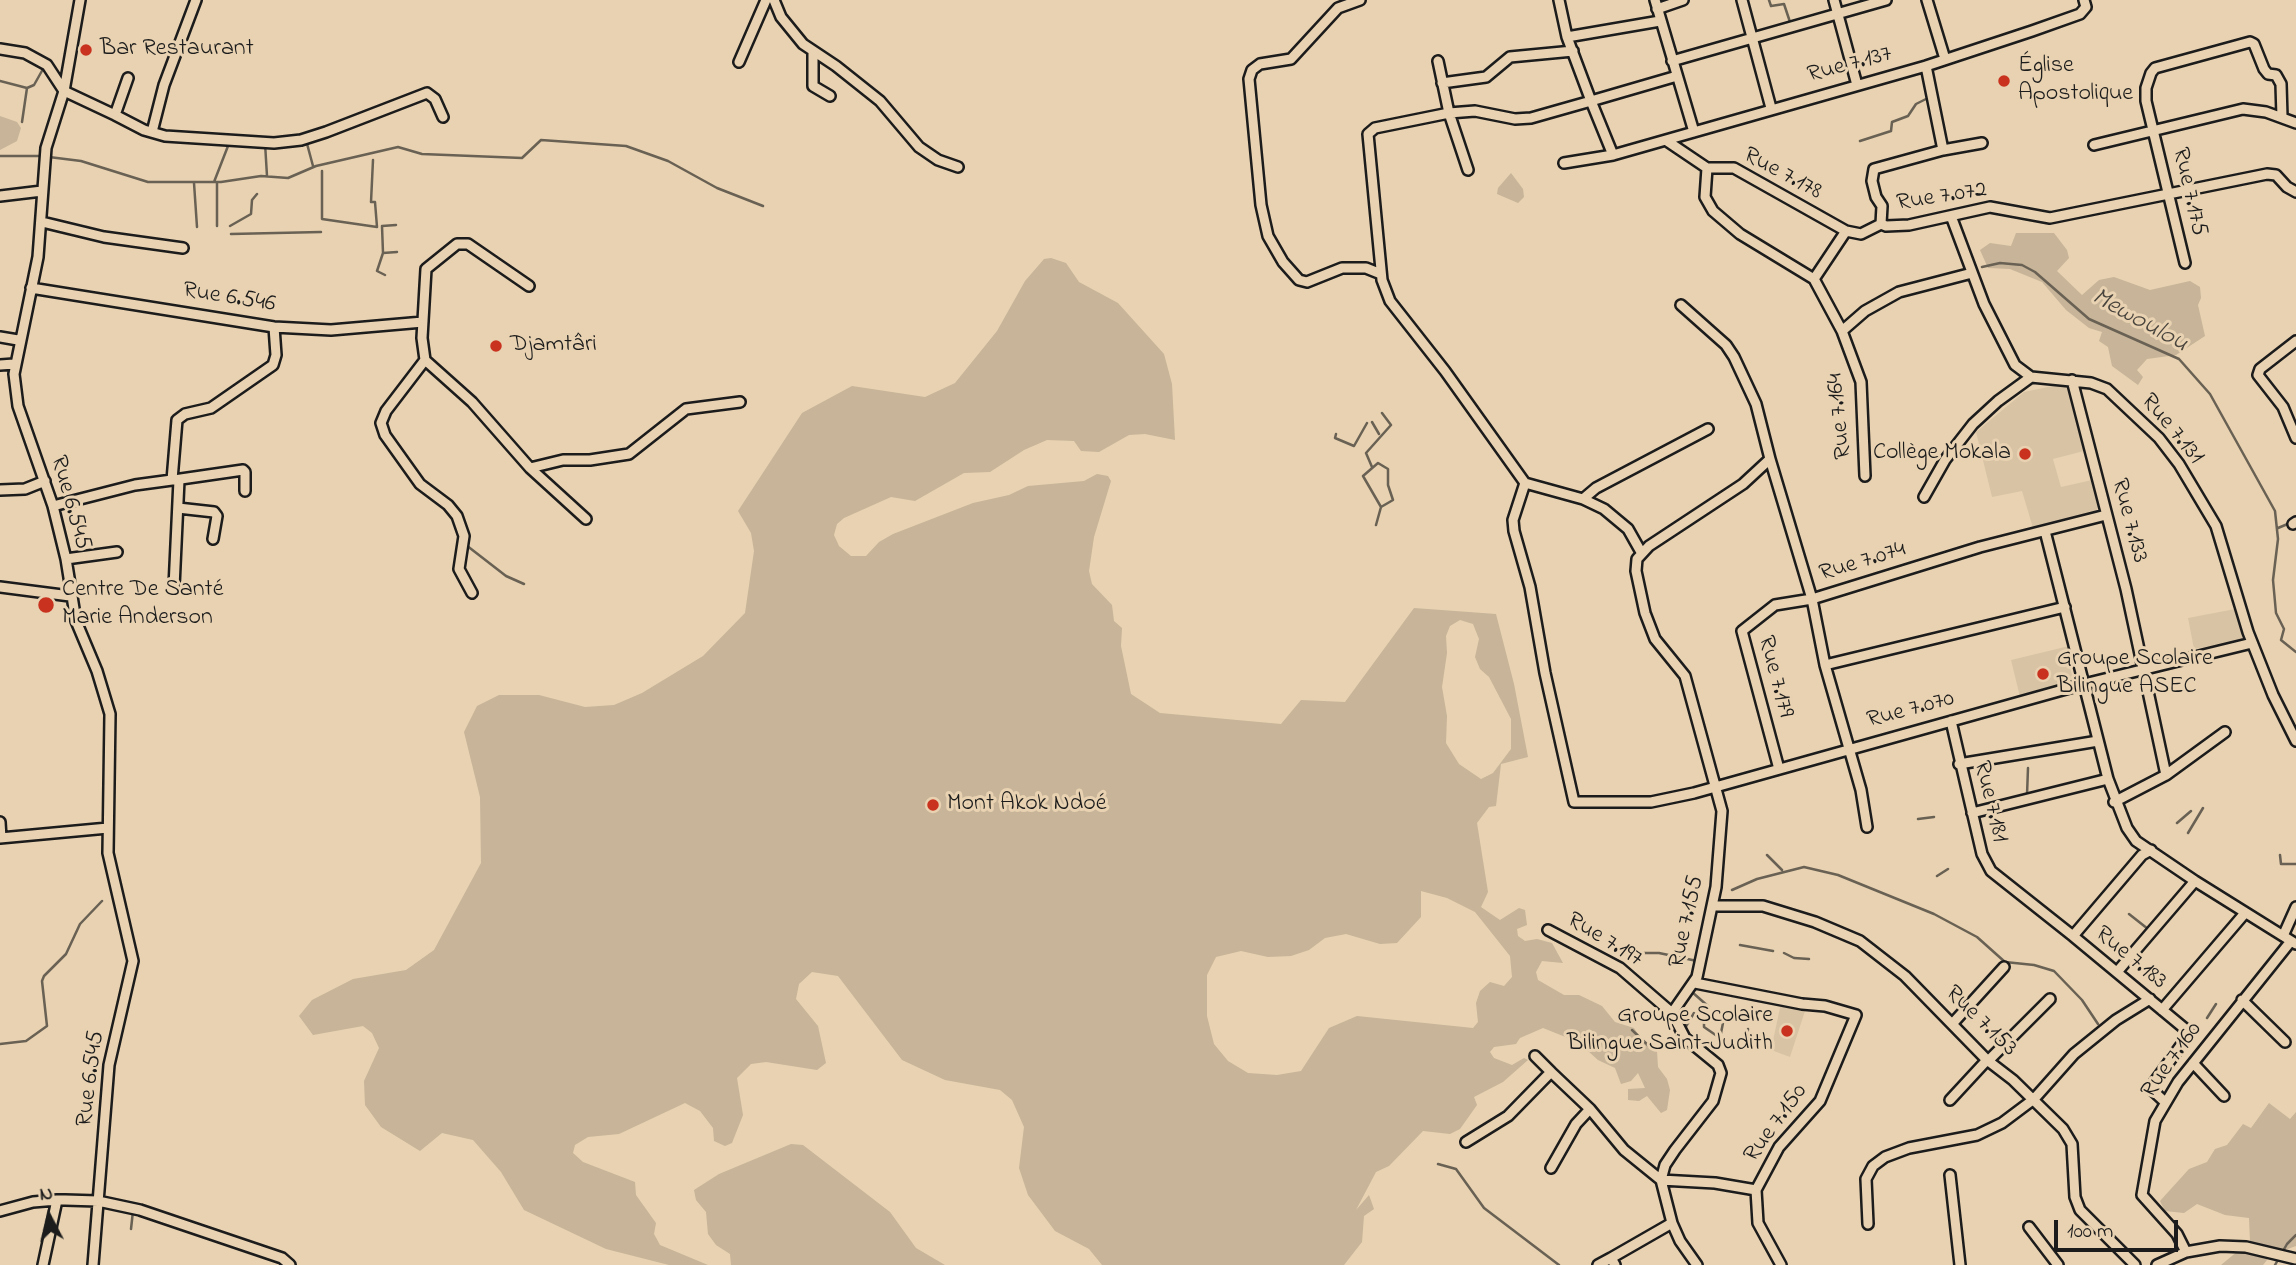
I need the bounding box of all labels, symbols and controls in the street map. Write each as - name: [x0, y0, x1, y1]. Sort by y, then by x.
- place label: Bar Restaurant: [100, 36, 254, 64]
- street label: Rue 7.137: [1805, 41, 1895, 91]
- marker: Bar Restaurant: [78, 42, 94, 58]
- place label: Église Apostolique: [2018, 53, 2133, 109]
- marker: Église Apostolique: [1996, 73, 2012, 89]
- street label: Rue 7.178: [1738, 142, 1826, 208]
- street label: Rue 7.175: [2164, 145, 2212, 239]
- street label: Rue 7.072: [1895, 177, 1989, 219]
- street label: Rue 6.546: [181, 277, 277, 321]
- water label: Mewoulou: [2085, 283, 2193, 361]
- place label: Djamtâri: [510, 332, 597, 360]
- marker: Djamtâri: [488, 338, 504, 354]
- street label: Rue 7.164: [1822, 371, 1860, 461]
- street label: Rue 7.131: [2133, 389, 2209, 471]
- place label: Collège Mokala: [1873, 440, 2011, 468]
- marker: Collège Mokala: [2017, 446, 2033, 462]
- street label: Rue 6.545: [42, 453, 96, 553]
- street label: Rue 7.133: [2103, 476, 2153, 566]
- street label: Rue 7.074: [1816, 536, 1910, 590]
- place label: Centre De Santé Marie Anderson: [62, 577, 223, 633]
- marker: Centre De Santé Marie Anderson: [36, 595, 56, 615]
- street label: Rue 7.179: [1749, 633, 1799, 721]
- place label: Groupe Scolaire Bilingue ASEC: [2057, 646, 2213, 702]
- marker: Groupe Scolaire Bilingue ASEC: [2035, 666, 2051, 682]
- street label: Rue 7.070: [1864, 686, 1958, 736]
- street label: Rue 7.181: [1965, 758, 2013, 846]
- place label: Mont Akok Ndoé: [947, 791, 1106, 819]
- marker: Mont Akok Ndoé: [925, 797, 941, 813]
- street label: Rue 7.155: [1664, 873, 1712, 971]
- street label: Rue 7.197: [1561, 907, 1647, 975]
- street label: Rue 7.183: [2088, 921, 2172, 997]
- street label: Rue 7.153: [1938, 980, 2022, 1064]
- place label: Groupe Scolaire Bilingue Saint-Judith: [1567, 1003, 1773, 1059]
- street label: Rue 7.160: [2136, 1017, 2210, 1105]
- marker: Groupe Scolaire Bilingue Saint-Judith: [1779, 1023, 1795, 1039]
- street label: Rue 6.545: [72, 1029, 112, 1129]
- street label: Rue 7.150: [1739, 1079, 1815, 1169]
- text: N: [38, 1180, 54, 1209]
- north arrow: [14, 1181, 84, 1251]
- scale bar: [2058, 1206, 2182, 1250]
- text: 100 m: [2067, 1217, 2113, 1247]

